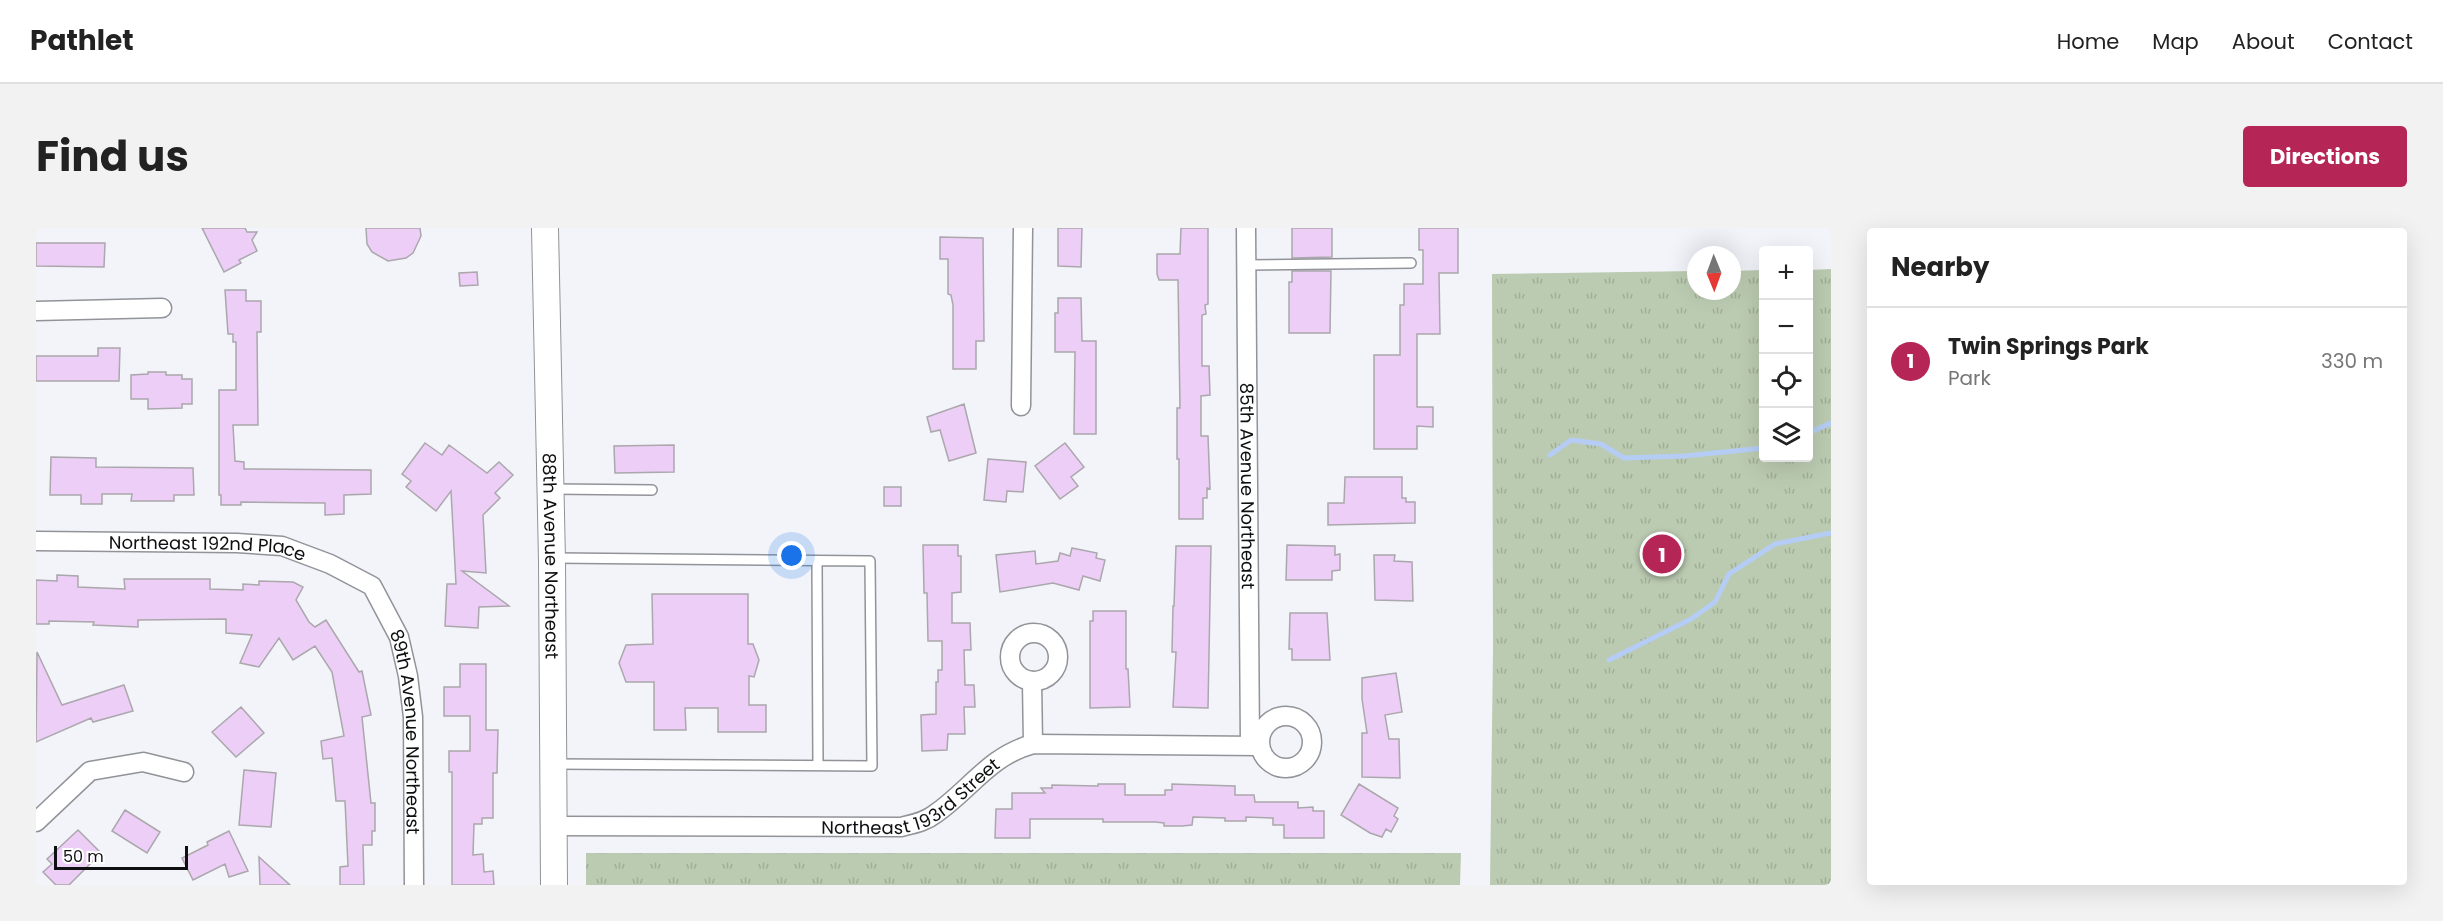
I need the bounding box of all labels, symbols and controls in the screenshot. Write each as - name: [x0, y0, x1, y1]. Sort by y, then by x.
- text: Pathlet: [30, 21, 134, 60]
- text: Home: [2057, 27, 2119, 56]
- text: Map: [2152, 27, 2199, 56]
- text: About: [2232, 27, 2295, 56]
- text: Contact: [2328, 27, 2413, 56]
- button: Directions: [2243, 126, 2407, 187]
- text: Find us: [36, 127, 189, 186]
- north arrow: [1687, 246, 1741, 300]
- map controls: [1759, 246, 1813, 462]
- button: +: [1759, 246, 1813, 300]
- text: Nearby: [1891, 249, 1989, 285]
- button: −: [1759, 300, 1813, 354]
- text: Twin Springs Park: [1948, 331, 2149, 362]
- text: 1: [1907, 347, 1914, 375]
- text: 330 m: [2321, 347, 2383, 375]
- button: locate: [1759, 354, 1813, 408]
- text: Park: [1948, 364, 1991, 392]
- street label: 85th Avenue Northeast: [1235, 383, 1261, 589]
- button: layers: [1759, 408, 1813, 462]
- street label: 88th Avenue Northeast: [537, 452, 565, 659]
- street label: Northeast 192nd Place: [109, 529, 310, 566]
- pin: 1: [1642, 532, 1682, 576]
- your location: [777, 541, 806, 570]
- street label: 89th Avenue Northeast: [384, 624, 426, 834]
- street label: Northeast 193rd Street: [821, 752, 1004, 840]
- scale bar: [54, 843, 188, 870]
- text: 50 m: [63, 845, 104, 868]

